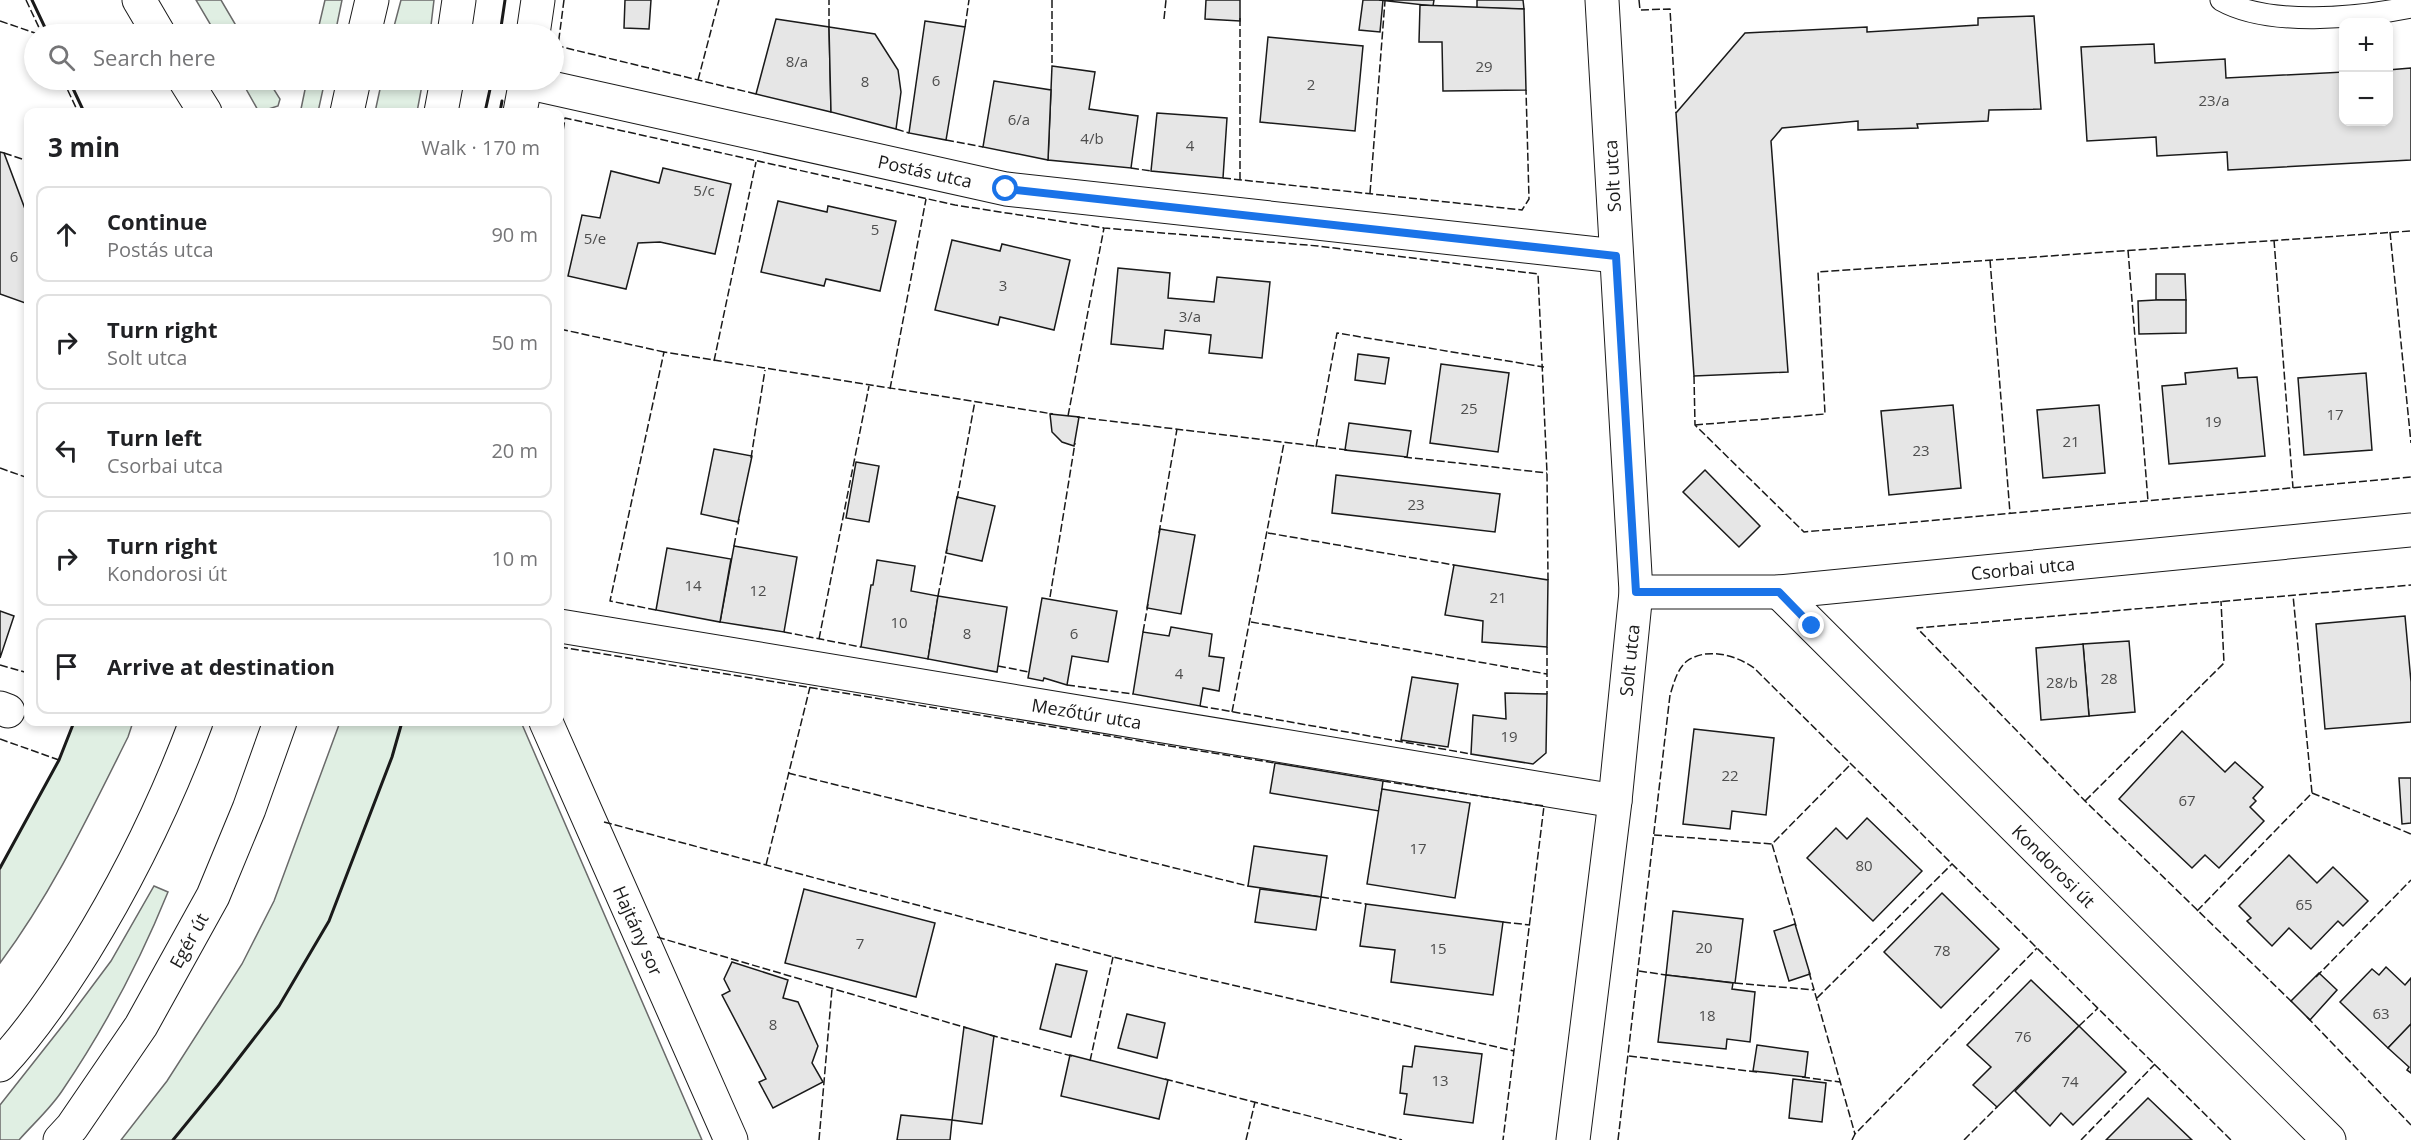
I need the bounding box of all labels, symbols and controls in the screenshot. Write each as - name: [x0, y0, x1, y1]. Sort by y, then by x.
- map controls: [2339, 18, 2393, 126]
- button: +: [2339, 18, 2393, 72]
- search box: [24, 24, 564, 90]
- icon: search: [45, 41, 78, 74]
- text: Search here: [93, 42, 216, 72]
- house number: 8/a: [786, 51, 808, 71]
- house number: 29: [1475, 56, 1493, 76]
- house number: 6: [932, 70, 940, 90]
- house number: 8: [861, 71, 869, 91]
- button: −: [2339, 72, 2393, 126]
- house number: 2: [1307, 74, 1315, 94]
- house number: 23/a: [2199, 90, 2230, 110]
- house number: 6/a: [1008, 109, 1030, 129]
- house number: 4/b: [1080, 128, 1104, 148]
- text: 3 min: [48, 129, 120, 165]
- text: Walk · 170 m: [421, 134, 540, 161]
- house number: 4: [1186, 135, 1195, 155]
- street label: Solt utca: [1598, 139, 1626, 213]
- street label: Postás utca: [876, 149, 975, 193]
- route start: [992, 175, 1018, 201]
- house number: 5/c: [693, 180, 715, 200]
- text: Continue: [107, 206, 207, 236]
- icon: ahead: [50, 218, 83, 251]
- house number: 5: [871, 219, 879, 239]
- text: 90 m: [491, 221, 538, 248]
- house number: 5/e: [584, 228, 606, 248]
- text: Postás utca: [107, 236, 214, 263]
- house number: 6: [10, 246, 18, 266]
- house number: 3: [999, 275, 1007, 295]
- house number: 3/a: [1179, 306, 1201, 326]
- text: Turn right: [107, 314, 218, 344]
- icon: right: [50, 326, 83, 359]
- text: 50 m: [491, 329, 538, 356]
- text: Solt utca: [107, 344, 187, 371]
- house number: 25: [1460, 398, 1478, 418]
- house number: 17: [2326, 404, 2344, 424]
- house number: 19: [2204, 411, 2222, 431]
- text: Turn left: [107, 422, 202, 452]
- house number: 21: [2062, 431, 2080, 451]
- icon: left: [50, 434, 83, 467]
- text: 20 m: [491, 437, 538, 464]
- house number: 23: [1912, 440, 1930, 460]
- text: Csorbai utca: [107, 452, 223, 479]
- house number: 23: [1407, 494, 1425, 514]
- text: Turn right: [107, 530, 218, 560]
- icon: right: [50, 542, 83, 575]
- text: 10 m: [491, 545, 538, 572]
- street label: Csorbai utca: [1970, 551, 2076, 585]
- text: Kondorosi út: [107, 560, 227, 587]
- house number: 14: [684, 575, 702, 595]
- house number: 12: [749, 580, 767, 600]
- house number: 21: [1489, 587, 1507, 607]
- house number: 10: [890, 612, 908, 632]
- route end: [1798, 612, 1824, 638]
- house number: 8: [963, 623, 971, 643]
- house number: 6: [1070, 623, 1078, 643]
- street label: Solt utca: [1614, 623, 1645, 698]
- icon: arrive: [50, 650, 83, 683]
- text: Arrive at destination: [107, 651, 335, 681]
- house number: 4: [1175, 663, 1184, 683]
- house number: 28: [2100, 668, 2118, 688]
- house number: 28/b: [2046, 672, 2078, 692]
- street label: Mezőtúr utca: [1030, 692, 1144, 734]
- house number: 19: [1500, 726, 1518, 746]
- house number: 22: [1721, 765, 1739, 785]
- house number: 67: [2178, 790, 2196, 810]
- street label: Kondorosi út: [2007, 819, 2101, 913]
- house number: 17: [1409, 838, 1427, 858]
- house number: 80: [1855, 855, 1873, 875]
- street label: Hajtány sor: [608, 882, 669, 980]
- house number: 65: [2295, 894, 2313, 914]
- street label: Egér út: [164, 908, 213, 972]
- house number: 7: [856, 933, 864, 953]
- house number: 20: [1695, 937, 1713, 957]
- house number: 15: [1429, 938, 1447, 958]
- house number: 78: [1933, 940, 1951, 960]
- house number: 63: [2372, 1003, 2390, 1023]
- house number: 18: [1698, 1005, 1716, 1025]
- house number: 8: [769, 1014, 777, 1034]
- house number: 76: [2014, 1026, 2032, 1046]
- house number: 13: [1431, 1070, 1449, 1090]
- house number: 74: [2061, 1071, 2079, 1091]

